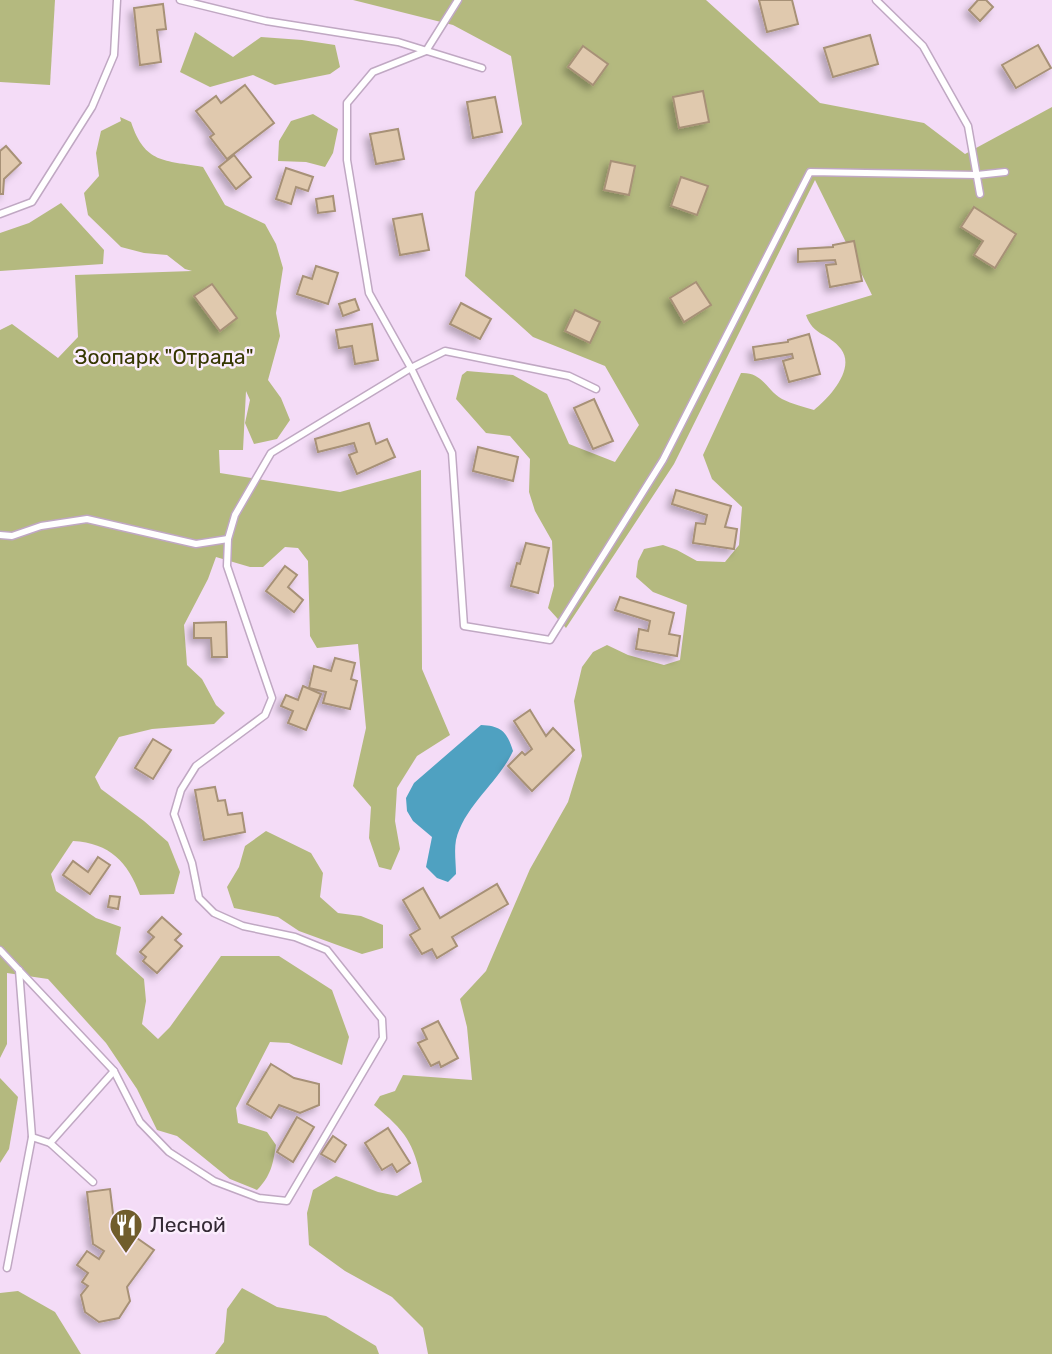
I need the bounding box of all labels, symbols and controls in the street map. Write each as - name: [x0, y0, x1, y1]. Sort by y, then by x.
- park label: Зоопарк "Отрада": [74, 344, 254, 369]
- restaurant icon: Лесной: [107, 1206, 145, 1255]
- place label: Лесной: [150, 1212, 226, 1237]

